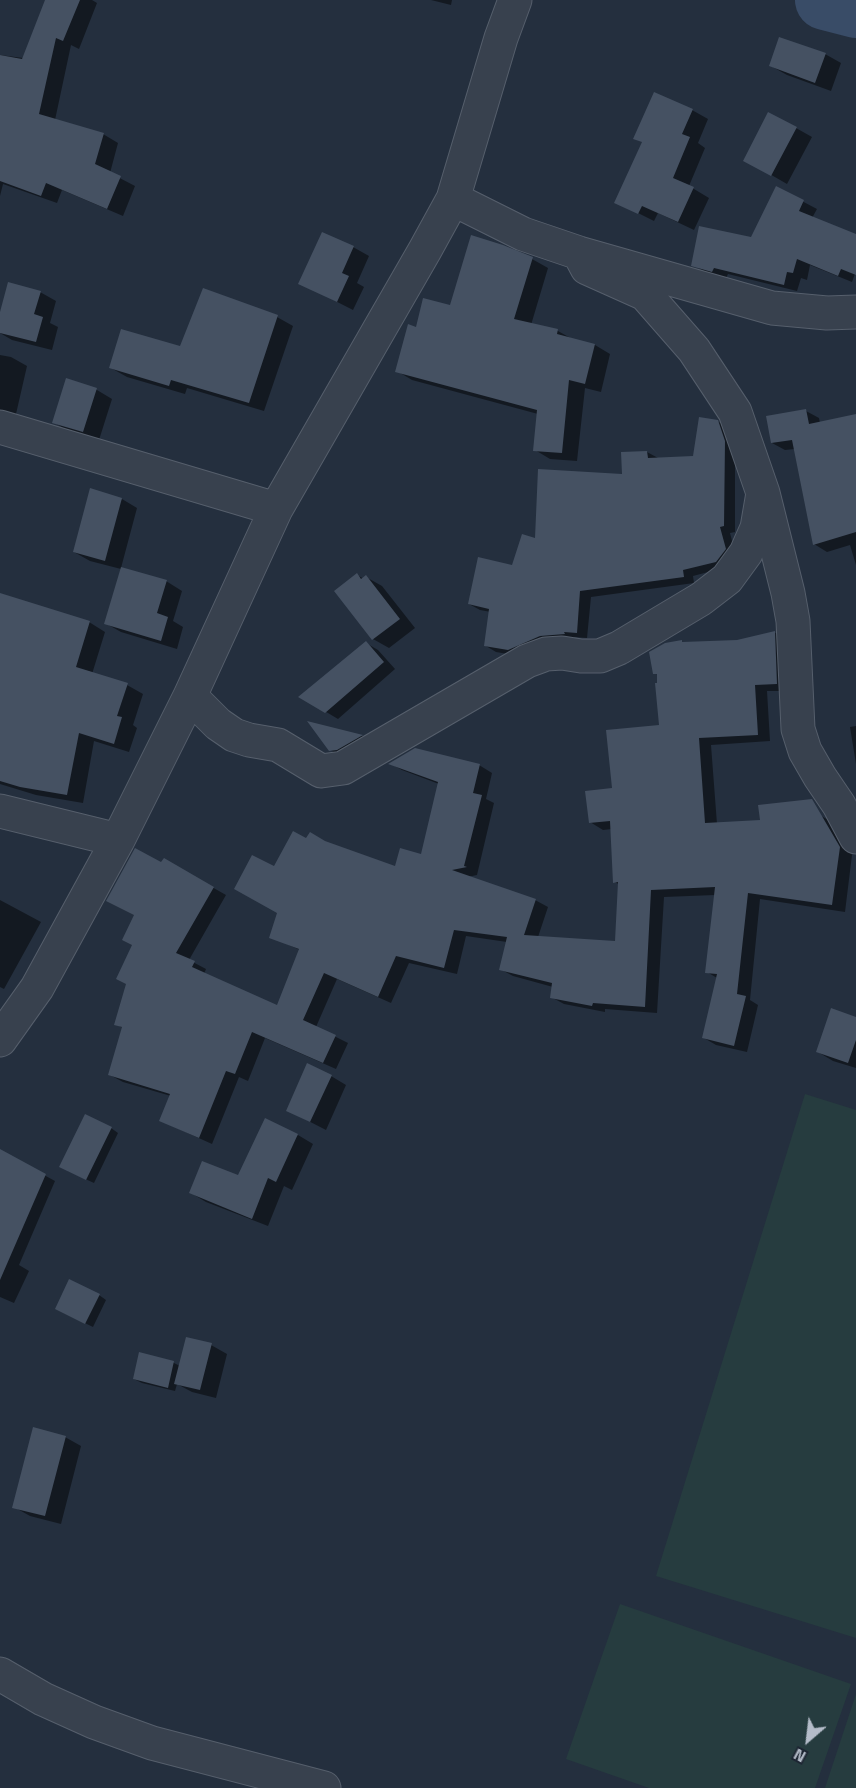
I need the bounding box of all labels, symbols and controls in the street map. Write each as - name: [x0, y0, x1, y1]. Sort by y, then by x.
- north arrow: [778, 1710, 838, 1770]
- text: N: [789, 1743, 810, 1769]

